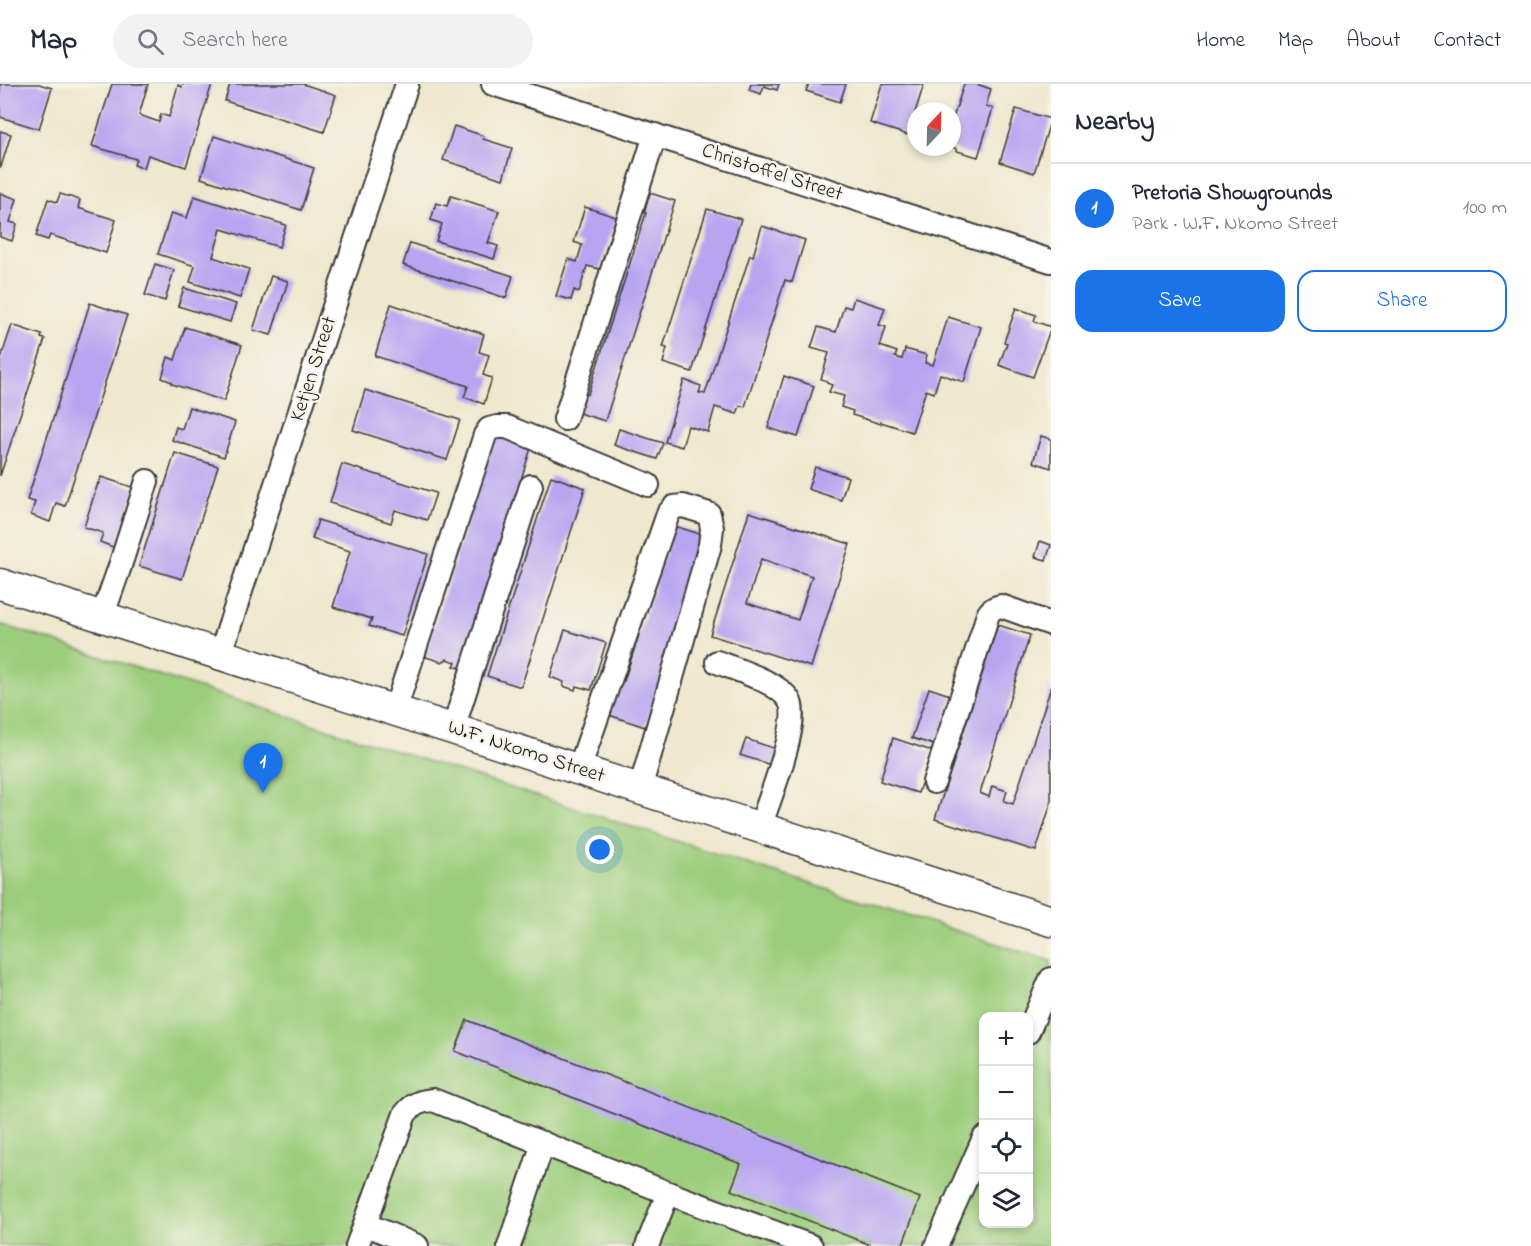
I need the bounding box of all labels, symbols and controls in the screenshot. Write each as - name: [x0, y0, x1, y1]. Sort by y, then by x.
- search box: [113, 14, 533, 68]
- text: Map: [30, 21, 77, 62]
- icon: search: [134, 25, 167, 58]
- text: Search here: [182, 25, 288, 57]
- text: Home: [1196, 26, 1245, 56]
- text: Map: [1278, 26, 1313, 56]
- text: About: [1346, 26, 1400, 56]
- text: Contact: [1433, 26, 1501, 56]
- north arrow: [907, 102, 961, 156]
- text: Nearby: [1075, 104, 1154, 142]
- street label: Christoffel Street: [698, 136, 846, 210]
- text: Pretoria Showgrounds: [1132, 178, 1333, 210]
- text: 1: [1091, 194, 1098, 223]
- text: 100 m: [1463, 194, 1507, 223]
- text: Park · W.F. Nkomo Street: [1132, 210, 1338, 239]
- button: Save: [1075, 270, 1285, 332]
- button: Share: [1297, 270, 1507, 332]
- street label: Ketjen Street: [283, 313, 345, 425]
- street label: W.F. Nkomo Street: [444, 712, 608, 792]
- pin: 1: [244, 744, 282, 793]
- your location: [585, 835, 614, 864]
- map controls: [979, 1012, 1033, 1228]
- button: +: [979, 1012, 1033, 1066]
- button: −: [979, 1066, 1033, 1120]
- button: locate: [979, 1120, 1033, 1174]
- button: layers: [979, 1174, 1033, 1228]

